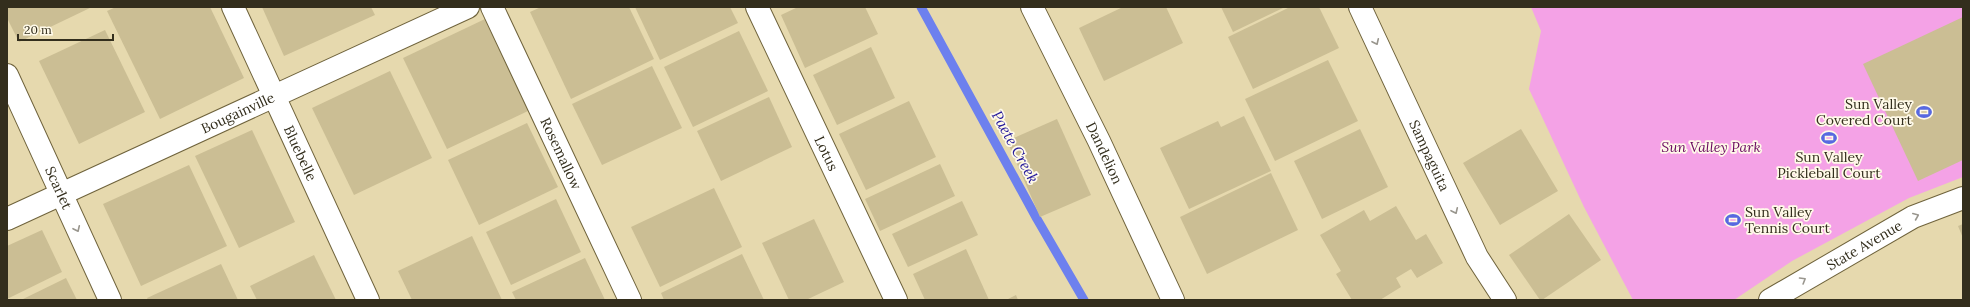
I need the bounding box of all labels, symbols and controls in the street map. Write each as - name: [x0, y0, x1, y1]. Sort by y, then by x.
- scale bar: [18, 16, 113, 42]
- text: 20 m: [24, 22, 52, 37]
- one-way arrow: [1371, 38, 1379, 46]
- street label: Bougainville: [198, 88, 278, 138]
- place label: Sun Valley Covered Court: [1816, 95, 1913, 129]
- sports icon: Sun Valley Covered Court: [1915, 103, 1933, 121]
- water label: Paete Creek: [988, 107, 1043, 186]
- street label: Rosemallow: [536, 115, 586, 193]
- street label: Sampaguita: [1405, 117, 1454, 194]
- street label: Dandelion: [1082, 119, 1127, 187]
- street label: Bluebelle: [280, 123, 321, 184]
- sports icon: Sun Valley Pickleball Court: [1820, 129, 1838, 147]
- street label: Lotus: [810, 133, 842, 174]
- park label: Sun Valley Park: [1661, 138, 1761, 156]
- place label: Sun Valley Pickleball Court: [1777, 148, 1881, 182]
- street label: Scarlet: [41, 163, 76, 213]
- place label: Sun Valley Tennis Court: [1745, 203, 1830, 237]
- one-way arrow: [1450, 206, 1458, 214]
- sports icon: Sun Valley Tennis Court: [1724, 211, 1742, 229]
- one-way arrow: [1912, 213, 1920, 221]
- street label: State Avenue: [1823, 216, 1906, 274]
- one-way arrow: [72, 224, 80, 232]
- one-way arrow: [1799, 277, 1806, 284]

